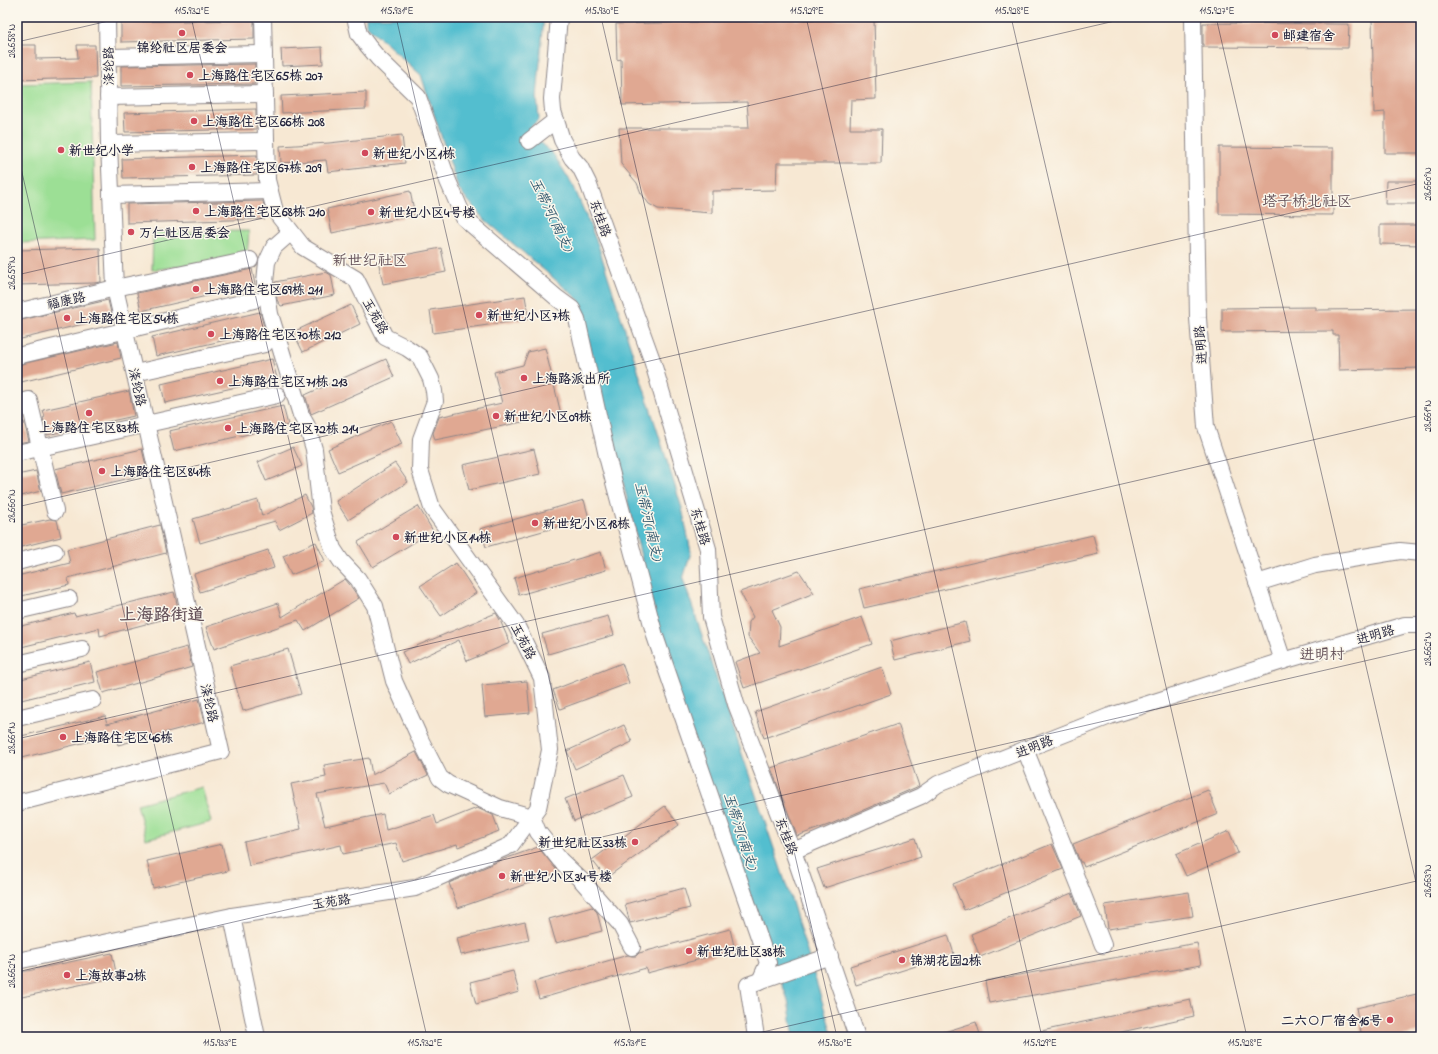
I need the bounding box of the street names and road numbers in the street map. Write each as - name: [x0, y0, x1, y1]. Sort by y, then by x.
- street label: 涤纶路: [100, 46, 119, 86]
- street label: 东桂路: [584, 197, 615, 240]
- street label: 福康路: [45, 288, 87, 315]
- street label: 玉苑路: [357, 295, 392, 338]
- street label: 进明路: [1190, 325, 1213, 365]
- street label: 涤纶路: [123, 366, 150, 408]
- street label: 东桂路: [685, 505, 714, 548]
- street label: 玉苑路: [505, 620, 540, 663]
- street label: 进明路: [1354, 621, 1397, 650]
- street label: 涤纶路: [195, 682, 222, 724]
- street label: 进明路: [1013, 731, 1056, 764]
- street label: 东桂路: [770, 815, 801, 858]
- street label: 玉苑路: [310, 890, 352, 915]

